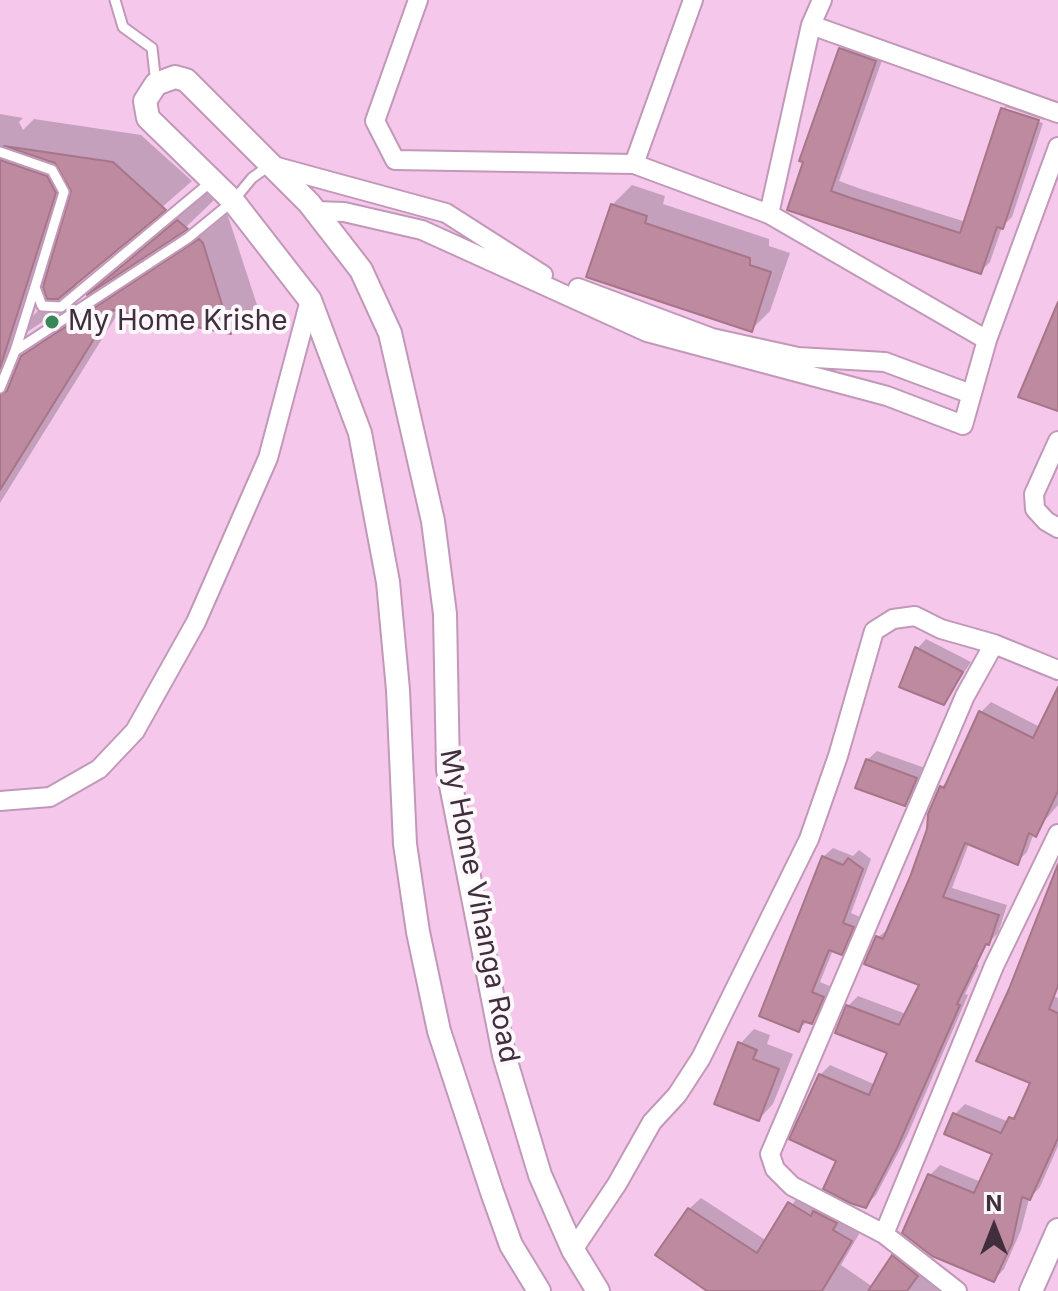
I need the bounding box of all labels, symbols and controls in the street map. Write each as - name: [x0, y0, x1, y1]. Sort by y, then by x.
- place label: My Home Krishe: [68, 305, 288, 339]
- marker: My Home Krishe: [43, 313, 61, 331]
- street label: My Home Vihanga Road: [432, 746, 526, 1066]
- north arrow: [954, 1187, 1034, 1267]
- text: N: [986, 1190, 1002, 1216]

